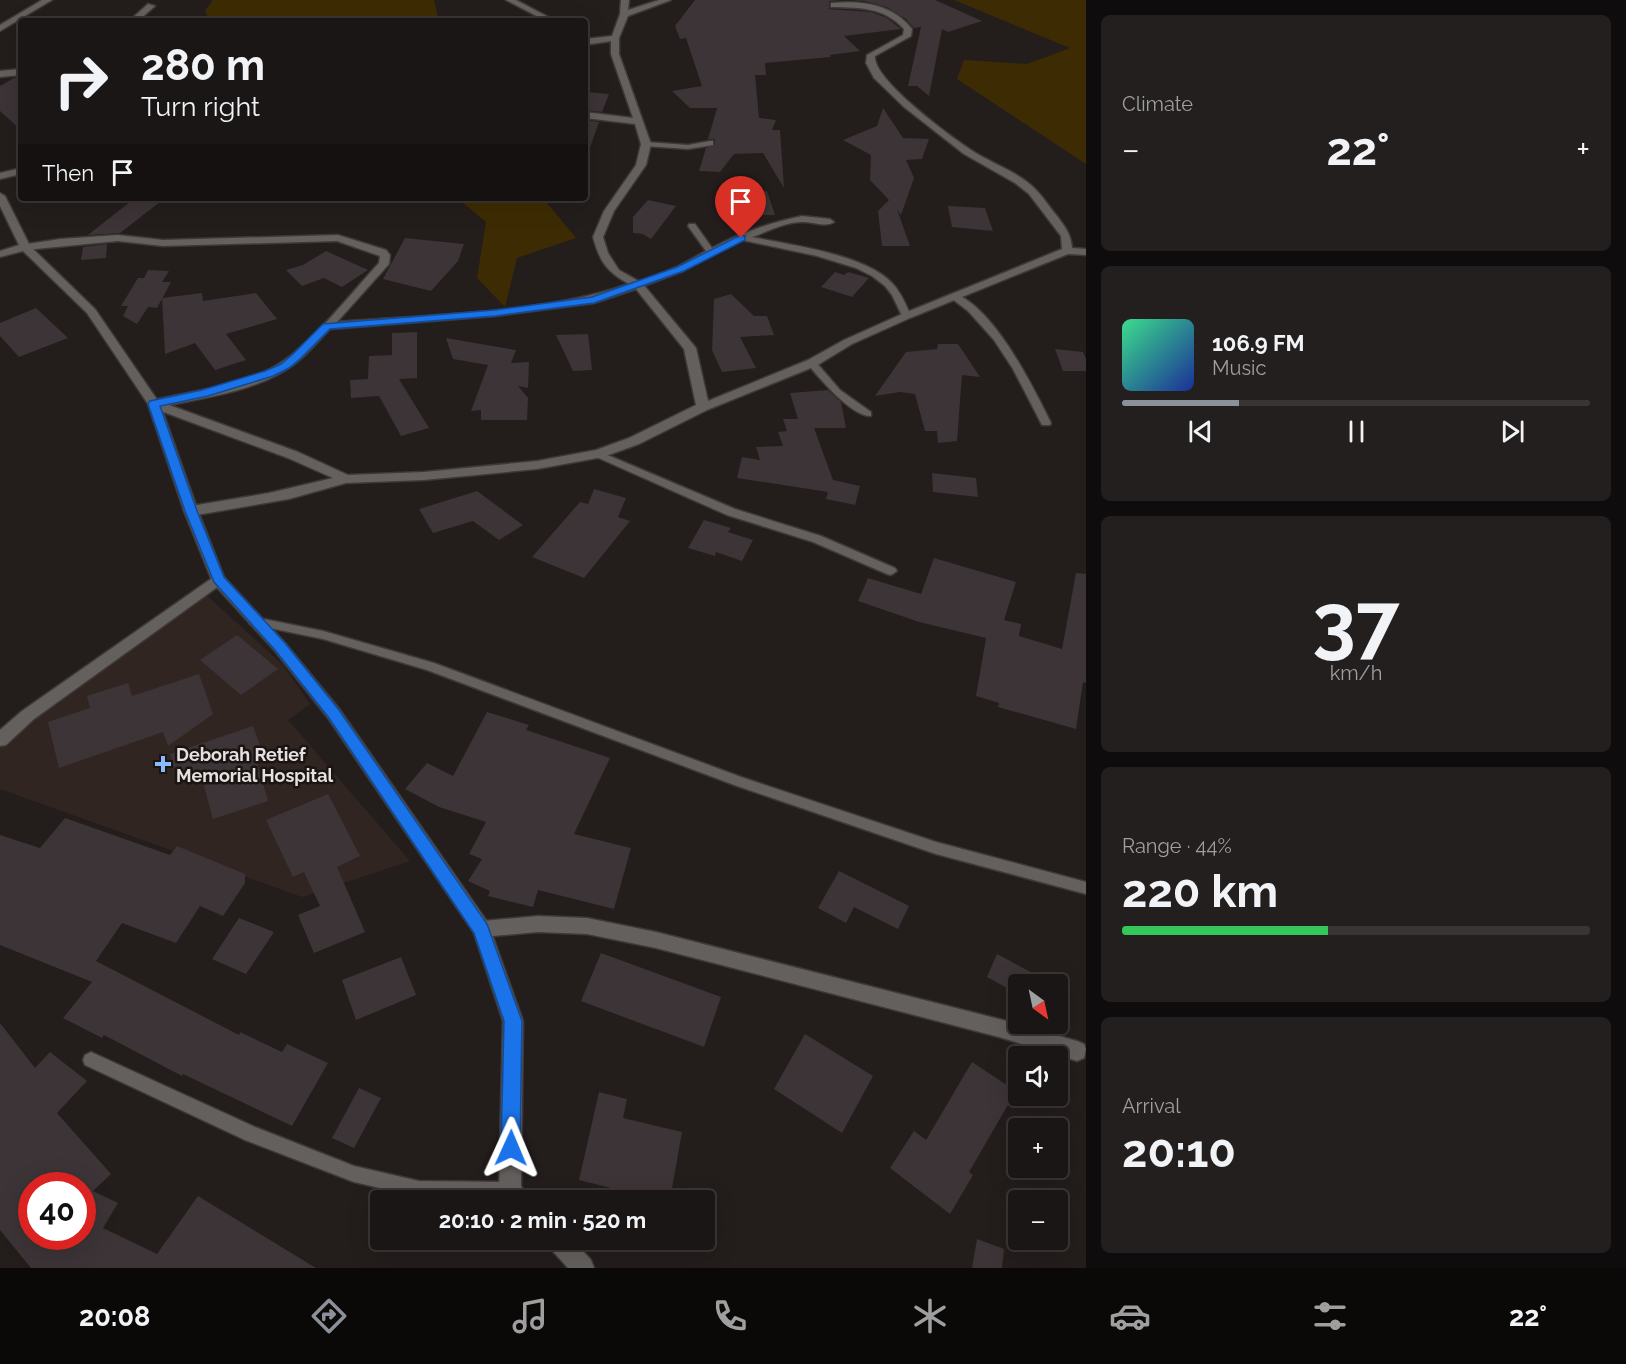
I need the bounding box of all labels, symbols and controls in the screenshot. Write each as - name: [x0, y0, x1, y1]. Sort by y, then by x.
- text: 280 m: [141, 41, 265, 90]
- icon: right: [42, 42, 120, 120]
- text: Turn right: [141, 91, 260, 122]
- text: Climate: [1122, 92, 1193, 116]
- text: 22°: [1326, 123, 1390, 176]
- text: −: [1122, 130, 1140, 169]
- text: +: [1576, 130, 1590, 169]
- icon: arrive: [106, 156, 139, 189]
- text: Then: [42, 160, 94, 186]
- pin: [715, 176, 766, 238]
- icon: arrive: [724, 185, 757, 218]
- text: 106.9 FM: [1212, 330, 1305, 356]
- text: Music: [1212, 356, 1266, 380]
- icon: previous: [1184, 415, 1217, 448]
- icon: pause: [1340, 415, 1373, 448]
- icon: next: [1496, 415, 1529, 448]
- text: 37: [1312, 576, 1400, 667]
- text: km/h: [1330, 661, 1382, 685]
- place label: Deborah Retief Memorial Hospital: [176, 744, 334, 786]
- marker: Deborah Retief Memorial Hospital: [154, 755, 172, 773]
- text: Range · 44%: [1122, 834, 1232, 858]
- text: 220 km: [1122, 865, 1278, 918]
- north arrow: [1008, 974, 1068, 1034]
- map controls: [1008, 974, 1068, 1250]
- button: sound: [1008, 1046, 1068, 1106]
- text: Arrival: [1122, 1094, 1181, 1118]
- position arrow: [479, 1116, 543, 1180]
- button: +: [1008, 1118, 1068, 1178]
- text: 20:10: [1122, 1125, 1236, 1178]
- speed limit sign: 40: [18, 1172, 96, 1250]
- button: −: [1008, 1190, 1068, 1250]
- text: 20:10 · 2 min · 520 m: [439, 1207, 646, 1233]
- icon: directions: [308, 1295, 350, 1337]
- icon: music: [509, 1295, 551, 1337]
- icon: phone: [709, 1295, 751, 1337]
- icon: climate: [909, 1295, 951, 1337]
- icon: car: [1109, 1295, 1151, 1337]
- icon: filters: [1309, 1295, 1351, 1337]
- text: 20:08: [79, 1301, 150, 1332]
- text: 22°: [1509, 1301, 1547, 1332]

